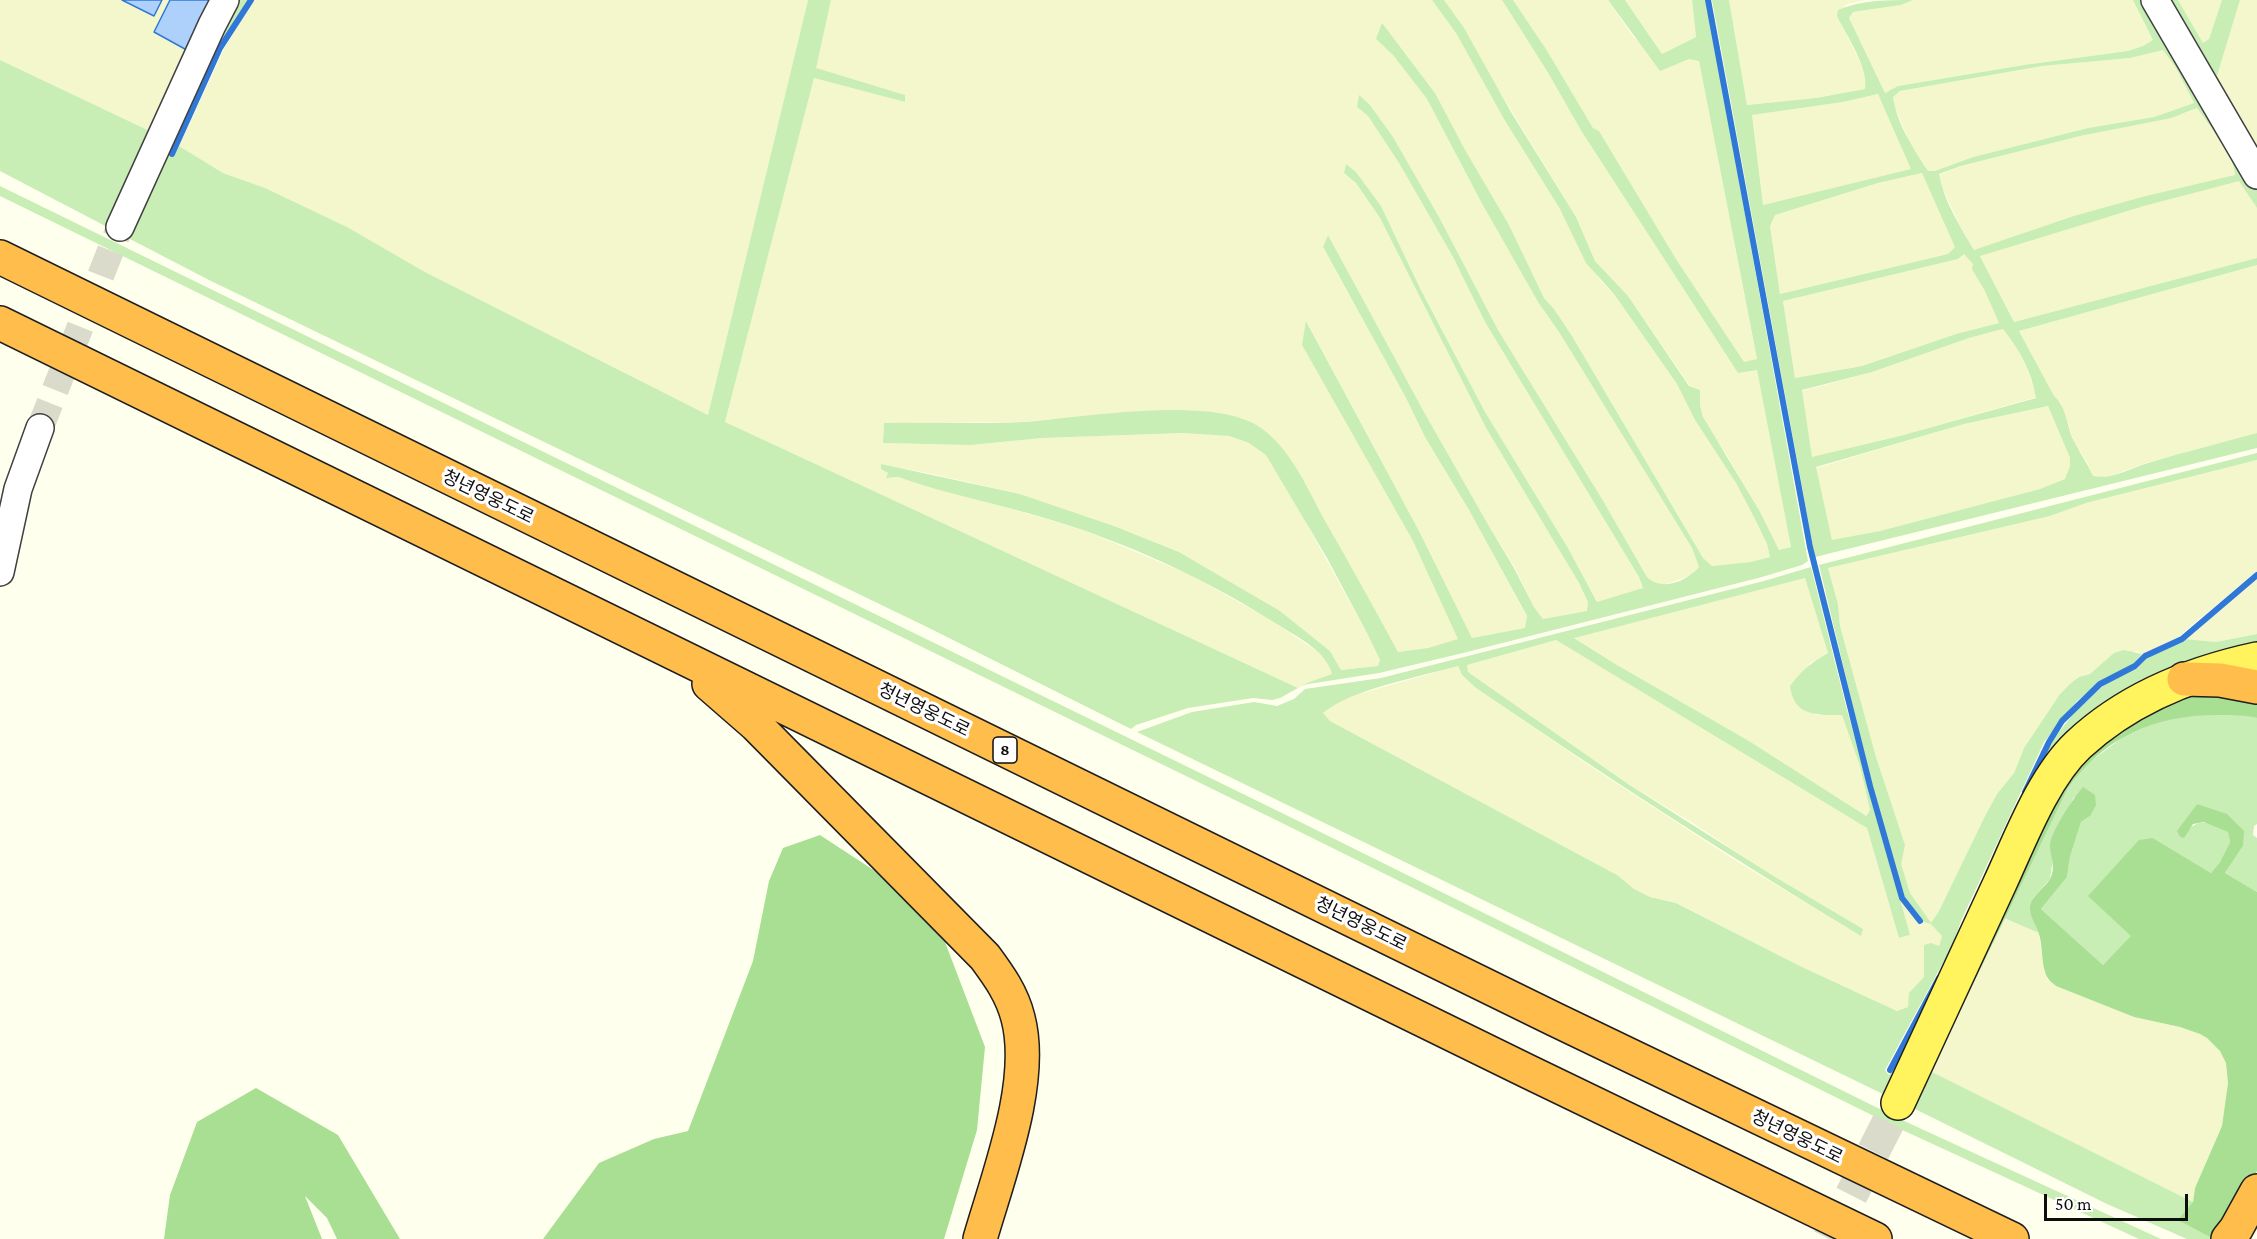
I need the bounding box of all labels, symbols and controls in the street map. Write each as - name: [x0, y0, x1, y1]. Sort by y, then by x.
- street label: 청년영웅도로: [439, 466, 537, 528]
- street label: 청년영웅도로: [875, 679, 973, 741]
- road number: 8: [993, 737, 1017, 763]
- street label: 청년영웅도로: [1312, 893, 1410, 955]
- street label: 청년영웅도로: [1748, 1106, 1846, 1168]
- scale bar: [2047, 1182, 2191, 1220]
- text: 50 m: [2055, 1194, 2092, 1214]

